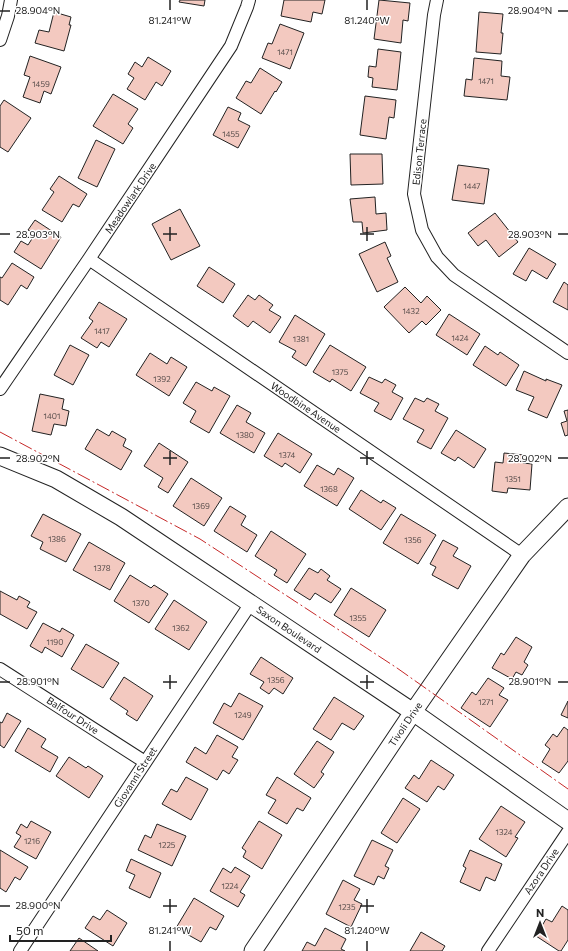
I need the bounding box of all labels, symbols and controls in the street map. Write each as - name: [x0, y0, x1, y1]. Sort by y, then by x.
- text: 28.904°N: [16, 4, 60, 16]
- text: 28.904°N: [508, 4, 552, 16]
- text: 81.241°W: [148, 14, 192, 26]
- text: 81.240°W: [344, 14, 390, 26]
- house number: 1471: [277, 47, 293, 57]
- house number: 1471: [478, 76, 494, 86]
- house number: 1459: [32, 79, 50, 89]
- street label: Edison Terrace: [410, 118, 428, 186]
- house number: 1455: [222, 129, 240, 139]
- street label: Meadowlark Drive: [102, 160, 158, 236]
- house number: 1447: [463, 181, 481, 191]
- text: 28.903°N: [16, 228, 60, 240]
- text: 28.903°N: [508, 228, 552, 240]
- house number: 1432: [402, 306, 420, 316]
- house number: 1417: [94, 326, 110, 336]
- house number: 1424: [451, 333, 469, 343]
- house number: 1381: [293, 334, 309, 344]
- house number: 1375: [332, 367, 349, 377]
- house number: 1392: [153, 374, 171, 384]
- street label: Woodbine Avenue: [269, 379, 343, 435]
- house number: 1401: [44, 411, 60, 421]
- house number: 1380: [236, 430, 254, 440]
- house number: 1374: [279, 450, 295, 460]
- text: 28.902°N: [16, 452, 60, 464]
- text: 28.902°N: [508, 452, 552, 464]
- house number: 1351: [505, 474, 521, 484]
- house number: 1368: [320, 484, 338, 494]
- house number: 1369: [192, 501, 210, 511]
- house number: 1386: [48, 534, 66, 544]
- house number: 1356: [404, 535, 422, 545]
- house number: 1378: [93, 563, 111, 573]
- house number: 1370: [132, 598, 150, 608]
- street label: Saxon Boulevard: [254, 603, 324, 655]
- house number: 1355: [349, 613, 367, 623]
- house number: 1362: [172, 623, 190, 633]
- house number: 1190: [47, 637, 63, 647]
- text: 28.901°N: [17, 675, 59, 687]
- house number: 1356: [267, 675, 285, 685]
- text: 28.901°N: [509, 675, 551, 687]
- street label: Balfour Drive: [45, 694, 101, 736]
- house number: 1271: [478, 697, 494, 707]
- street label: Tivoli Drive: [386, 699, 424, 749]
- house number: 1249: [234, 710, 252, 720]
- street label: Giovanni Street: [111, 744, 159, 810]
- house number: 1324: [495, 827, 513, 837]
- house number: 1216: [24, 836, 40, 846]
- house number: 1225: [159, 840, 176, 850]
- street label: Azora Drive: [521, 846, 561, 896]
- house number: 1224: [222, 881, 239, 891]
- text: 28.900°N: [16, 899, 60, 911]
- house number: 1235: [338, 902, 356, 912]
- north arrow: [520, 903, 560, 943]
- text: N: [536, 906, 544, 919]
- scale bar: [10, 917, 111, 943]
- text: 50 m: [16, 923, 44, 937]
- text: 81.241°W: [148, 924, 192, 936]
- text: 81.240°W: [344, 924, 390, 936]

